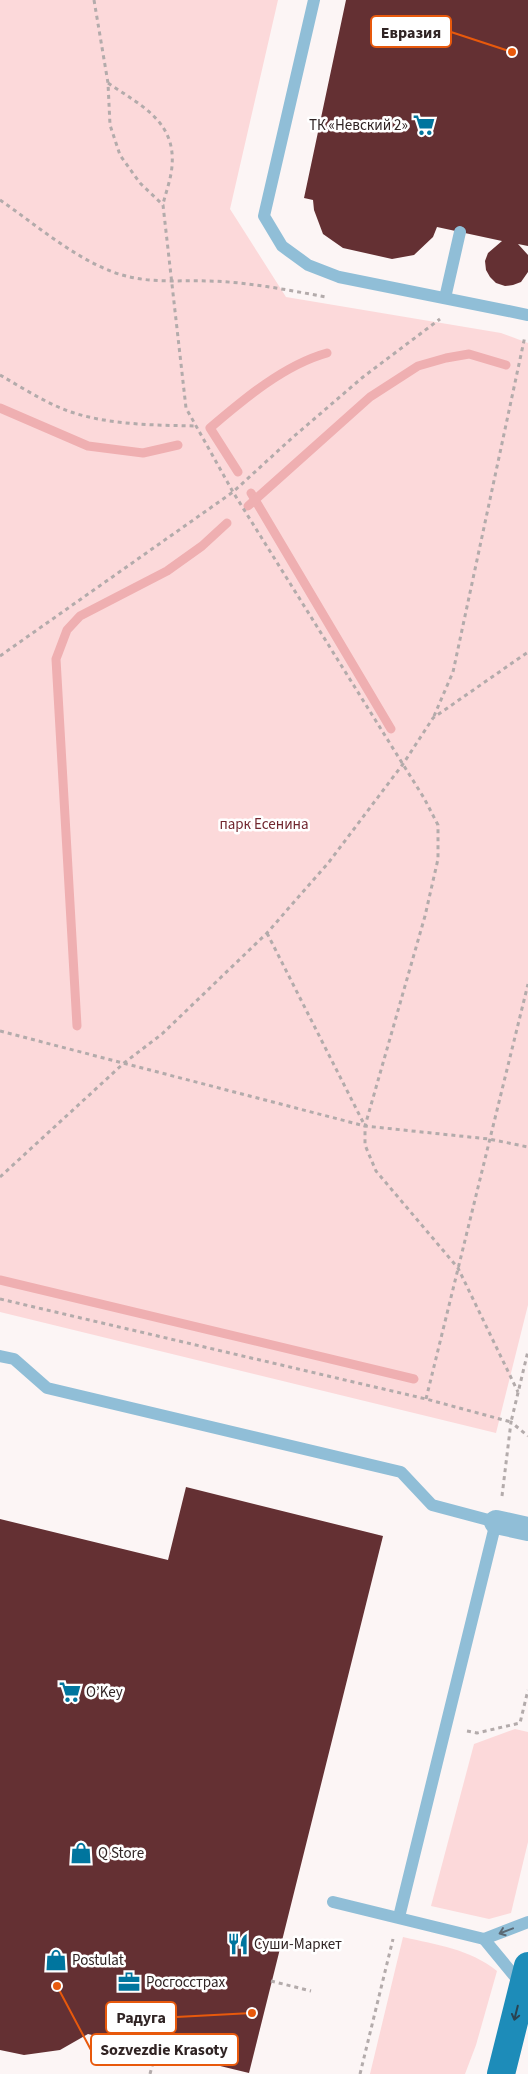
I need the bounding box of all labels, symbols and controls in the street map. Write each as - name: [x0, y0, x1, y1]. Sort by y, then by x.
- callout: Евразия: [371, 16, 451, 47]
- text: Евразия: [381, 22, 441, 44]
- supermarket icon: ТК «Невский 2»: [411, 112, 437, 138]
- place label: ТК «Невский 2»: [309, 115, 408, 136]
- park label: парк Есенина: [219, 814, 309, 835]
- supermarket icon: O’Key: [57, 1679, 83, 1705]
- place label: O’Key: [86, 1682, 123, 1703]
- shop icon: Q Store: [68, 1840, 94, 1866]
- place label: Q Store: [98, 1843, 144, 1864]
- one-way arrow: [499, 1927, 514, 1936]
- restaurant icon: Суши-Маркет: [225, 1931, 251, 1957]
- place label: Суши-Маркет: [254, 1934, 342, 1955]
- shop icon: Postulat: [43, 1947, 69, 1973]
- place label: Postulat: [72, 1950, 124, 1971]
- office icon: Росгосстрах: [116, 1969, 142, 1995]
- place label: Росгосстрах: [146, 1972, 226, 1993]
- callout: Радуга: [106, 2002, 176, 2033]
- one-way arrow: [511, 2005, 520, 2021]
- text: Радуга: [116, 2007, 166, 2029]
- callout: Sozvezdie Krasoty: [91, 2034, 238, 2065]
- text: Sozvezdie Krasoty: [100, 2039, 228, 2061]

